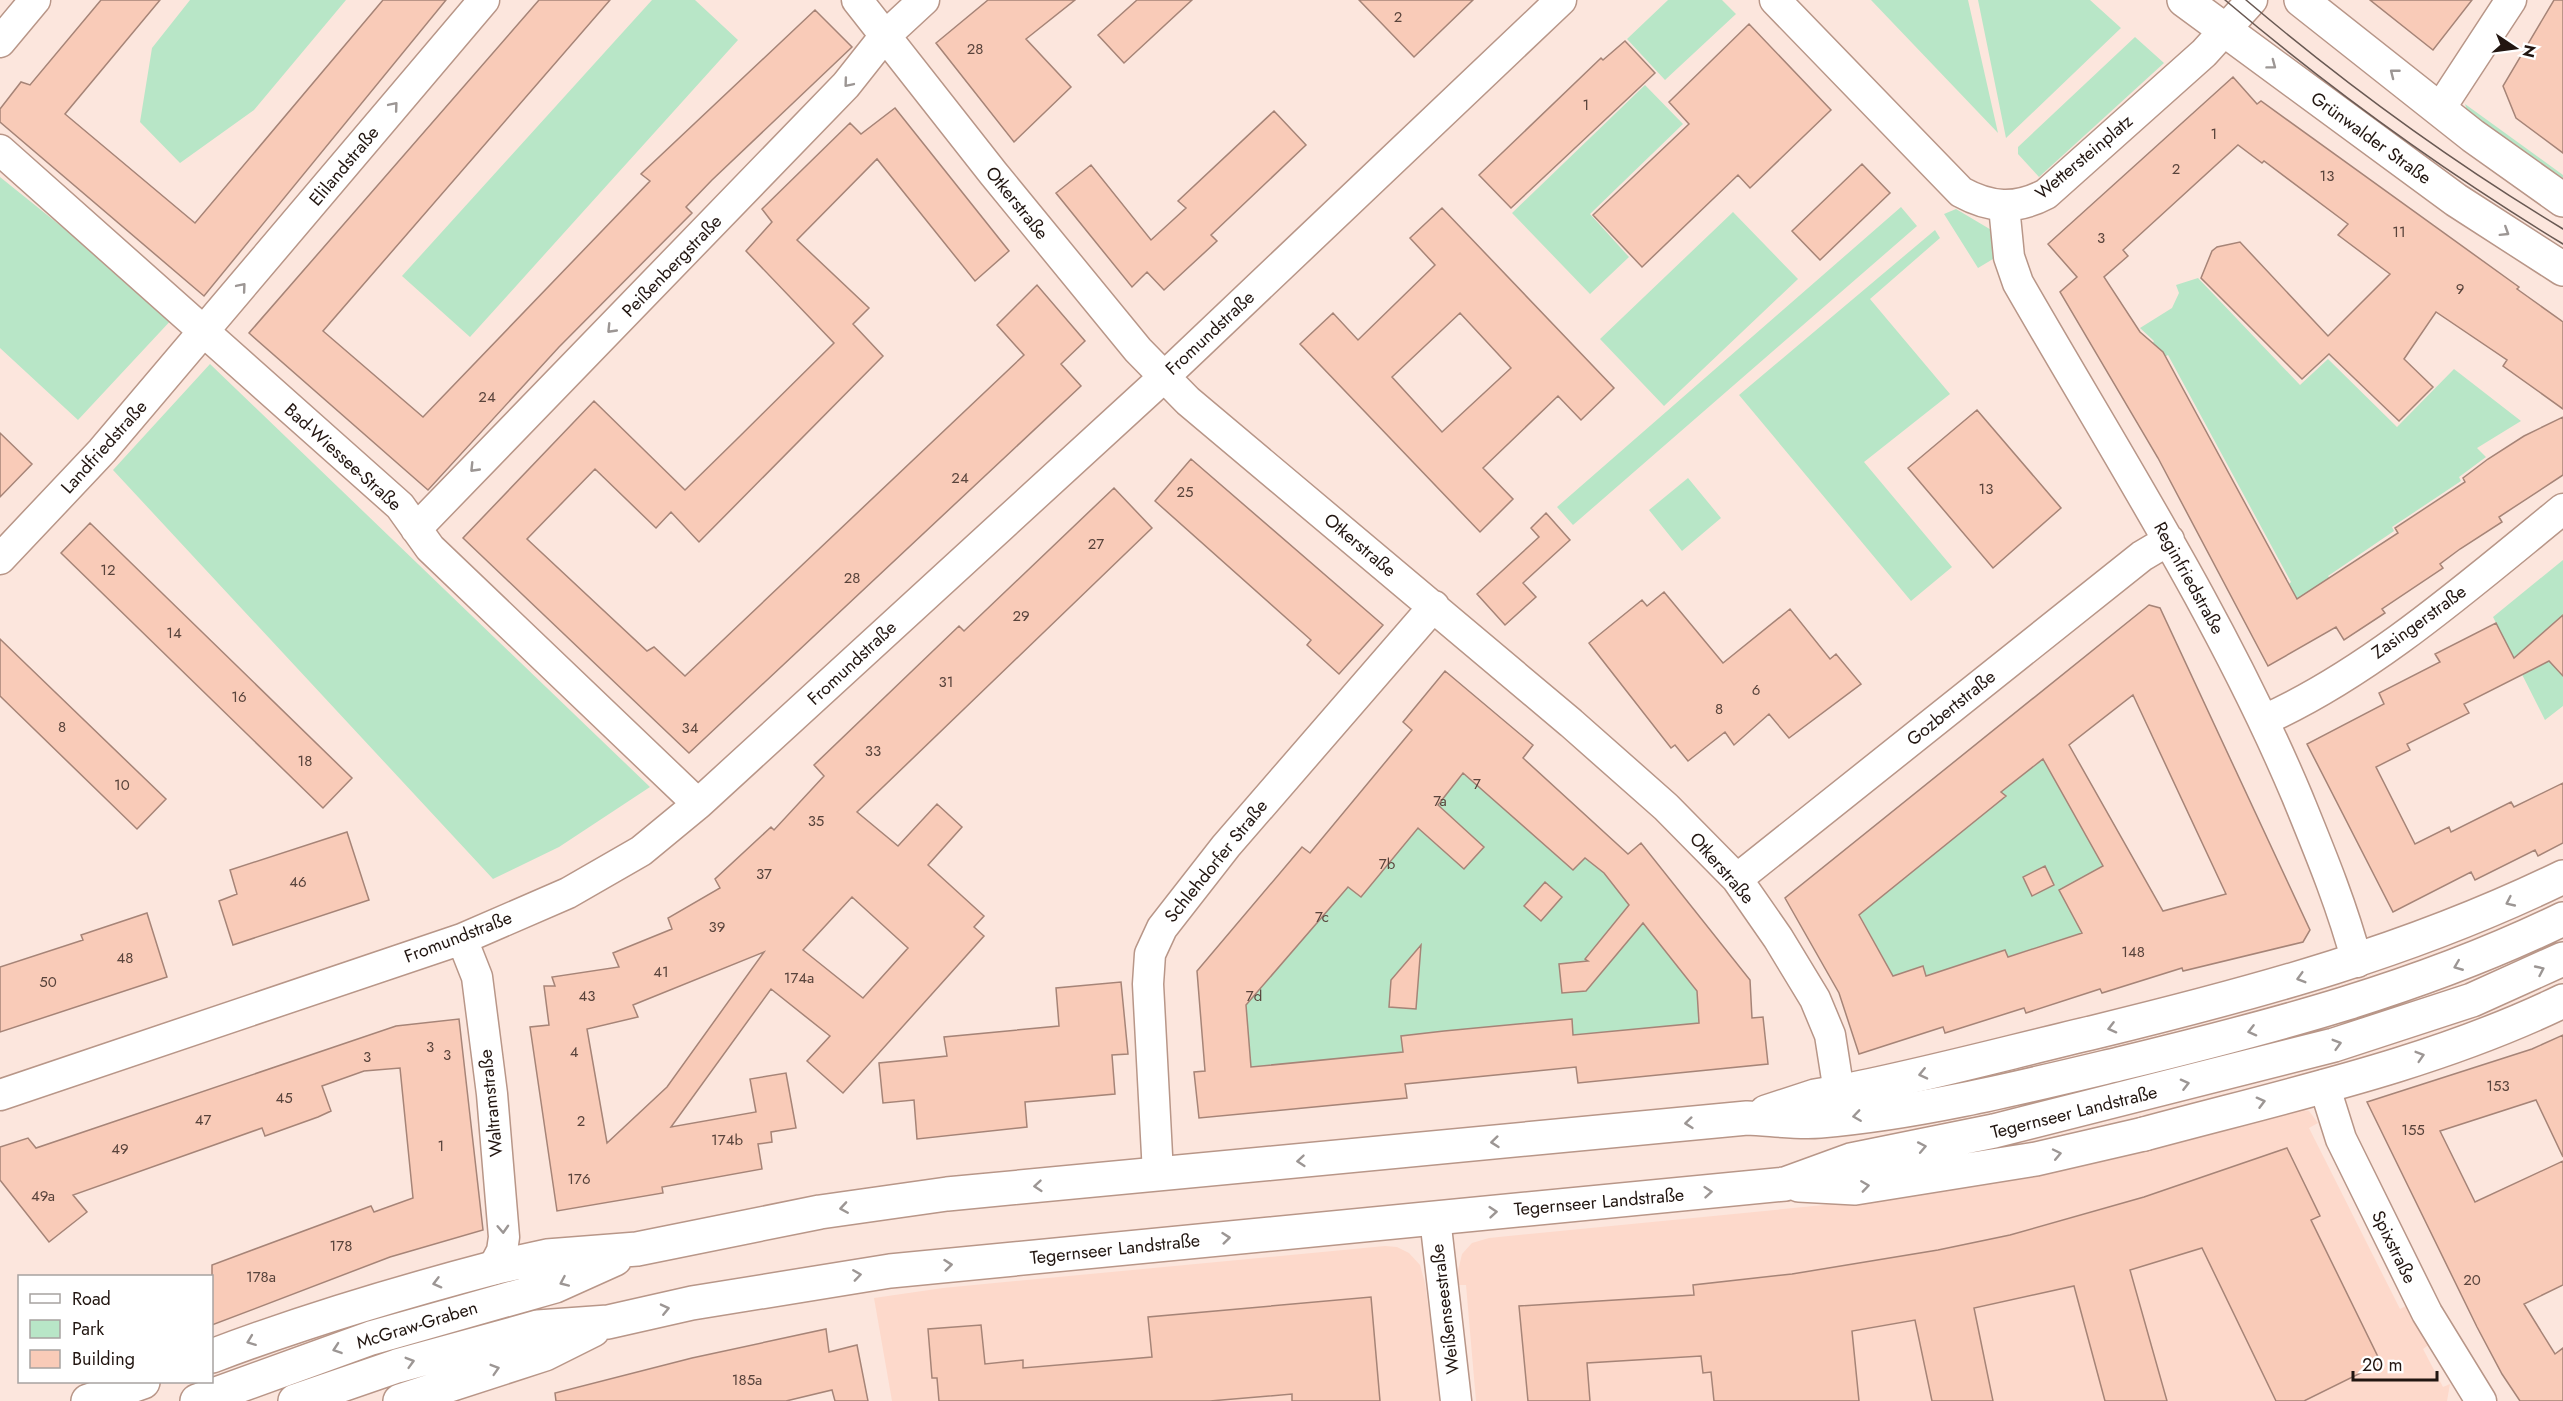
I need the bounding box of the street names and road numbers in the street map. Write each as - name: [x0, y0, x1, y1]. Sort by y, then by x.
- street label: Grünwalder Straße: [2305, 85, 2437, 191]
- street label: Wettersteinplatz: [2030, 108, 2139, 206]
- street label: Elilandstraße: [303, 120, 385, 212]
- street label: Otkerstraße: [979, 161, 1055, 245]
- street label: Peißenbergstraße: [616, 209, 728, 323]
- street label: Fromundstraße: [1160, 285, 1260, 381]
- street label: Landfriedstraße: [55, 395, 153, 499]
- street label: Bad-Wiessee-Straße: [279, 397, 407, 517]
- street label: Otkerstraße: [1318, 507, 1402, 583]
- street label: Reginfriedstraße: [2147, 517, 2231, 639]
- street label: Zasingerstraße: [2366, 579, 2472, 665]
- street label: Fromundstraße: [802, 615, 902, 711]
- street label: Gozbertstraße: [1901, 664, 2001, 752]
- street label: Schlehdorfer Straße: [1158, 794, 1274, 928]
- street label: Otkerstraße: [1683, 826, 1761, 910]
- street label: Fromundstraße: [400, 905, 516, 969]
- street label: Waltramstraße: [472, 1048, 510, 1158]
- street label: Tegernseer Landstraße: [1988, 1079, 2160, 1145]
- street label: Tegernseer Landstraße: [1513, 1182, 1685, 1222]
- street label: Spixstraße: [2365, 1206, 2423, 1288]
- street label: Tegernseer Landstraße: [1029, 1227, 1201, 1271]
- street label: Weißenseestraße: [1424, 1242, 1466, 1376]
- street label: McGraw-Graben: [353, 1294, 481, 1356]

